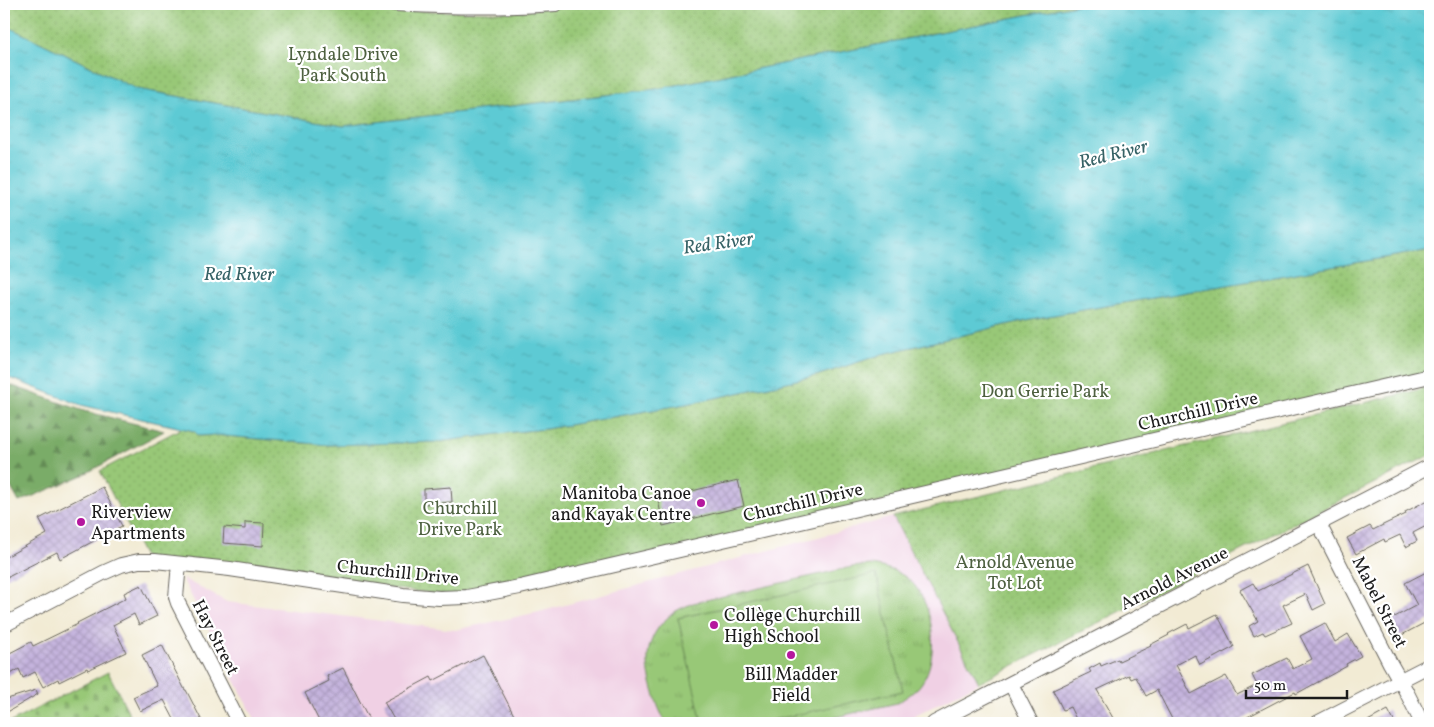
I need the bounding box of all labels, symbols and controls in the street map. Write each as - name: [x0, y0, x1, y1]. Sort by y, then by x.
- park label: Lyndale Drive Park South: [288, 43, 398, 89]
- water label: Red River: [1076, 134, 1152, 176]
- water label: Red River: [681, 226, 756, 262]
- water label: Red River: [204, 262, 275, 288]
- park label: Don Gerrie Park: [981, 380, 1109, 405]
- street label: Churchill Drive: [1136, 387, 1261, 438]
- street label: Churchill Drive: [741, 478, 866, 529]
- place label: Manitoba Canoe and Kayak Centre: [551, 482, 691, 528]
- park label: Churchill Drive Park: [418, 497, 502, 543]
- marker: Manitoba Canoe and Kayak Centre: [695, 497, 707, 509]
- place label: Riverview Apartments: [91, 501, 185, 547]
- marker: Riverview Apartments: [75, 516, 87, 528]
- street label: Arnold Avenue: [1116, 541, 1233, 617]
- park label: Arnold Avenue Tot Lot: [956, 551, 1074, 597]
- street label: Mabel Street: [1345, 552, 1413, 653]
- street label: Churchill Drive: [336, 555, 460, 592]
- street label: Hay Street: [185, 595, 244, 680]
- place label: Collège Churchill High School: [724, 604, 860, 650]
- marker: Collège Churchill High School: [708, 619, 720, 631]
- marker: Bill Madder Field: [785, 649, 797, 661]
- place label: Bill Madder Field: [744, 663, 838, 709]
- scale bar: [1246, 667, 1348, 699]
- text: 50 m: [1254, 676, 1286, 697]

